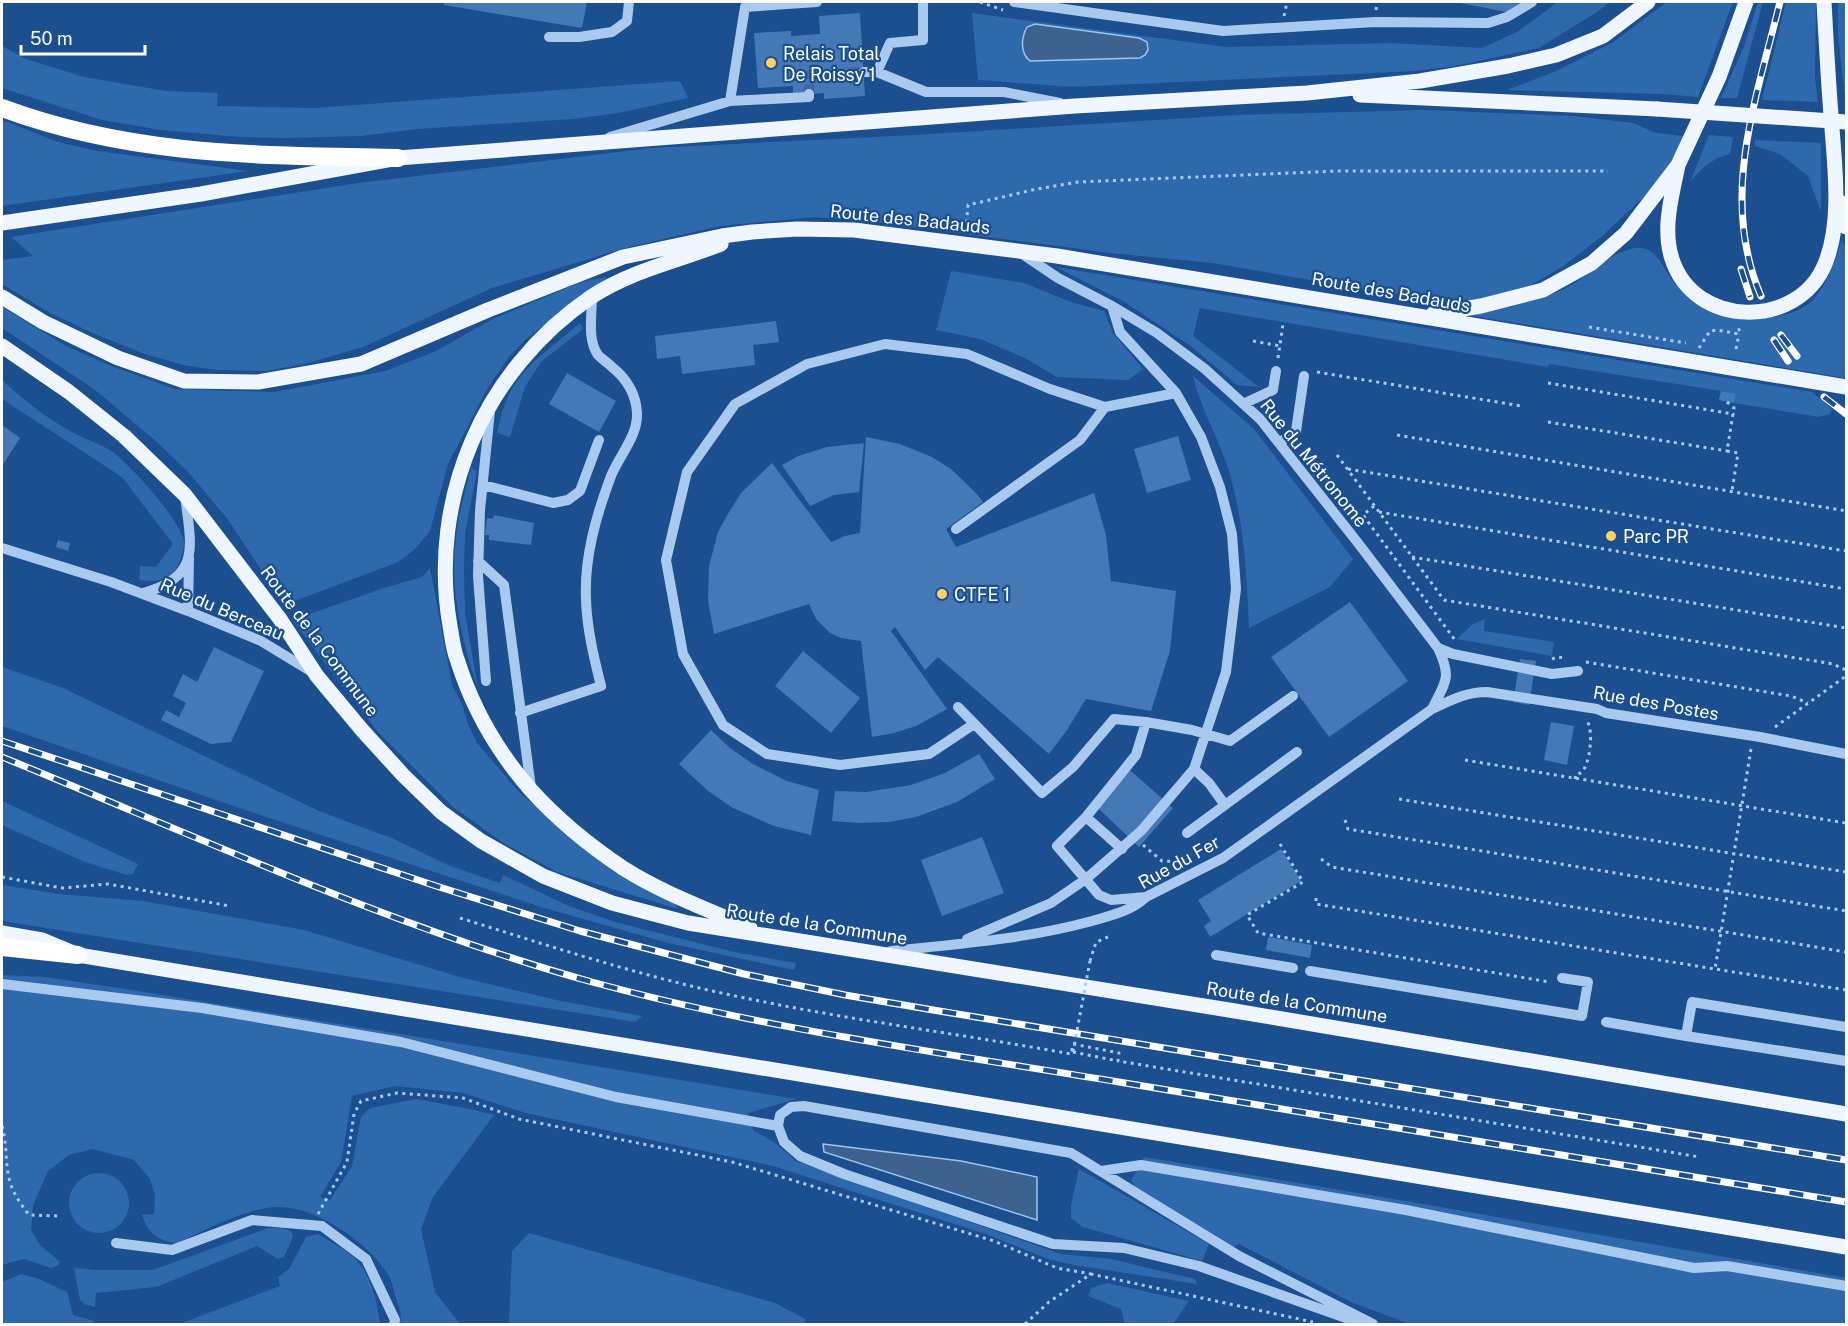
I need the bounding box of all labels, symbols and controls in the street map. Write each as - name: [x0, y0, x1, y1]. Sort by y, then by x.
- scale bar: [21, 18, 146, 56]
- text: 50 m: [30, 28, 73, 49]
- place label: Relais Total De Roissy 1: [783, 43, 880, 85]
- marker: Relais Total De Roissy 1: [764, 56, 778, 70]
- street label: Route des Badauds: [829, 200, 991, 238]
- street label: Route des Badauds: [1310, 268, 1472, 316]
- street label: Rue du Métronome: [1256, 395, 1372, 531]
- place label: Parc PR: [1623, 526, 1689, 547]
- marker: Parc PR: [1604, 529, 1618, 543]
- street label: Route de la Commune: [256, 562, 384, 720]
- street label: Rue du Berceau: [157, 574, 287, 644]
- place label: CTFE 1: [954, 584, 1010, 605]
- marker: CTFE 1: [935, 587, 949, 601]
- street label: Rue des Postes: [1591, 682, 1721, 724]
- street label: Rue du Fer: [1135, 831, 1223, 893]
- street label: Route de la Commune: [725, 899, 909, 949]
- street label: Route de la Commune: [1205, 977, 1389, 1027]

